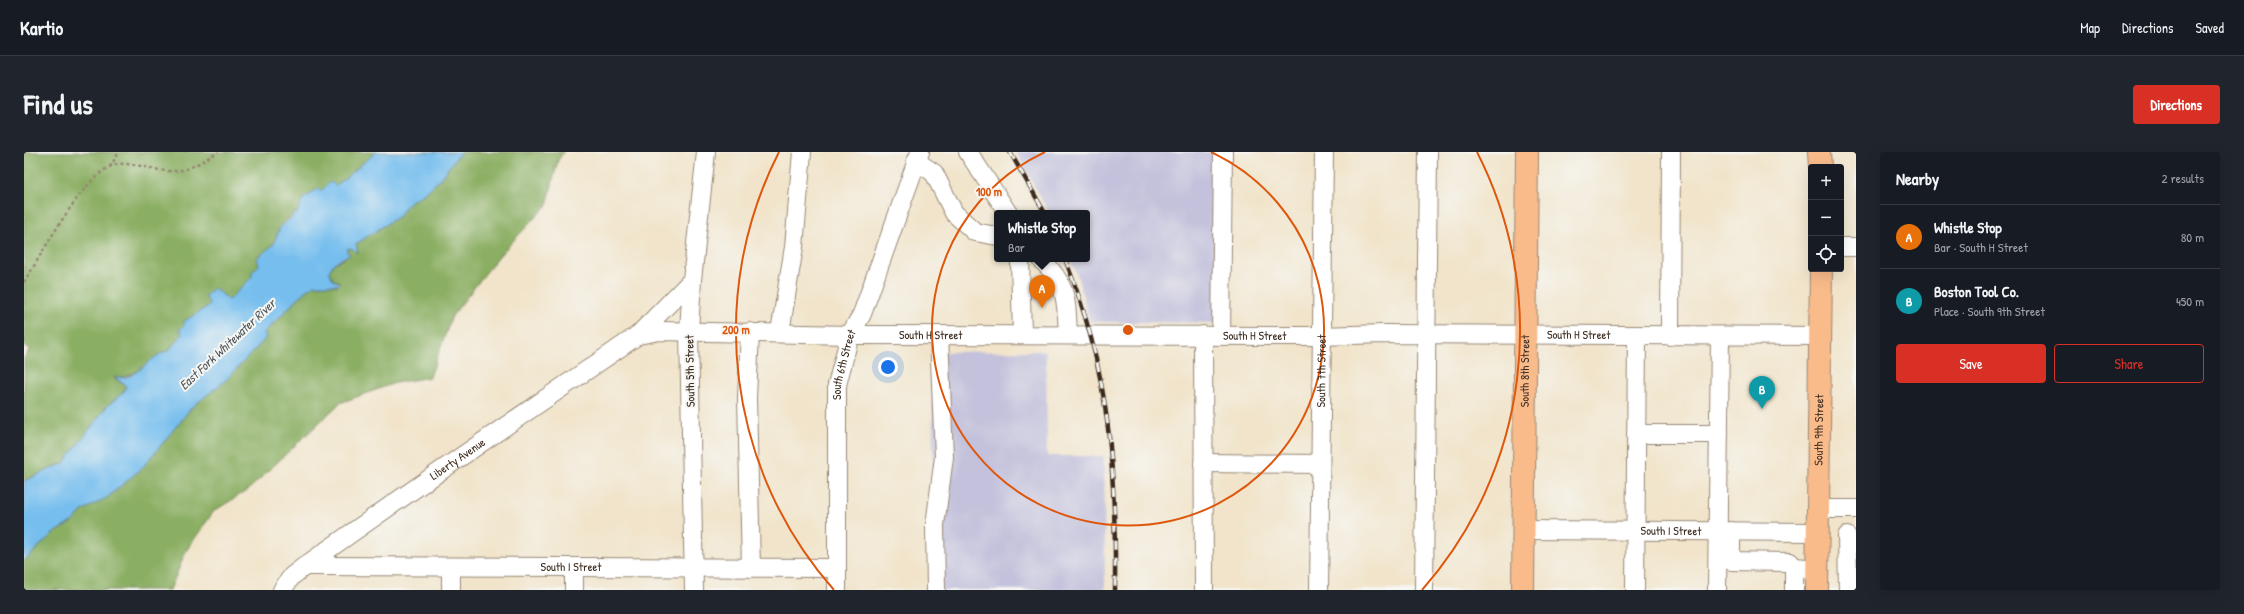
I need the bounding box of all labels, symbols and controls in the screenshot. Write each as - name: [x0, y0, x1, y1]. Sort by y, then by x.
- text: Kartio: [20, 15, 63, 41]
- text: Map: [2080, 18, 2100, 37]
- text: Directions: [2122, 18, 2173, 37]
- text: Saved: [2195, 18, 2224, 37]
- text: Find us: [24, 85, 93, 123]
- button: Directions: [2133, 85, 2220, 124]
- map controls: [1808, 164, 1844, 272]
- button: +: [1808, 164, 1844, 200]
- text: Nearby: [1896, 167, 1939, 190]
- text: 2 results: [2162, 169, 2204, 187]
- text: 100 m: [976, 183, 1002, 200]
- button: −: [1808, 200, 1844, 236]
- popup: [994, 210, 1090, 262]
- text: Whistle Stop: [1008, 217, 1076, 238]
- text: Whistle Stop: [1934, 217, 2002, 238]
- text: A: [1906, 228, 1912, 246]
- text: 80 m: [2181, 228, 2204, 246]
- button: locate: [1808, 236, 1844, 272]
- text: Bar: [1008, 238, 1025, 256]
- text: Bar · South H Street: [1934, 238, 2028, 256]
- pin: A: [1029, 275, 1055, 308]
- text: Boston Tool Co.: [1934, 281, 2019, 302]
- text: B: [1906, 292, 1912, 310]
- text: 450 m: [2176, 292, 2204, 310]
- water label: East Fork Whitewater River: [175, 293, 281, 393]
- text: Place · South 9th Street: [1934, 302, 2045, 320]
- text: 200 m: [722, 321, 750, 338]
- centre of rings: [1121, 323, 1135, 337]
- street label: South 6th Street: [828, 325, 860, 400]
- street label: South H Street: [899, 326, 963, 343]
- street label: South H Street: [1547, 326, 1611, 343]
- street label: South H Street: [1223, 327, 1287, 344]
- street label: South 5th Street: [680, 334, 699, 407]
- street label: South 7th Street: [1312, 334, 1330, 408]
- street label: South 8th Street: [1516, 334, 1533, 407]
- button: Save: [1896, 344, 2046, 383]
- button: Share: [2054, 344, 2204, 383]
- your location: [878, 357, 898, 377]
- pin: B: [1749, 376, 1775, 409]
- street label: South 9th Street: [1810, 393, 1827, 466]
- street label: Liberty Avenue: [426, 433, 489, 484]
- street label: South I Street: [1641, 522, 1702, 539]
- street label: South I Street: [541, 558, 602, 575]

